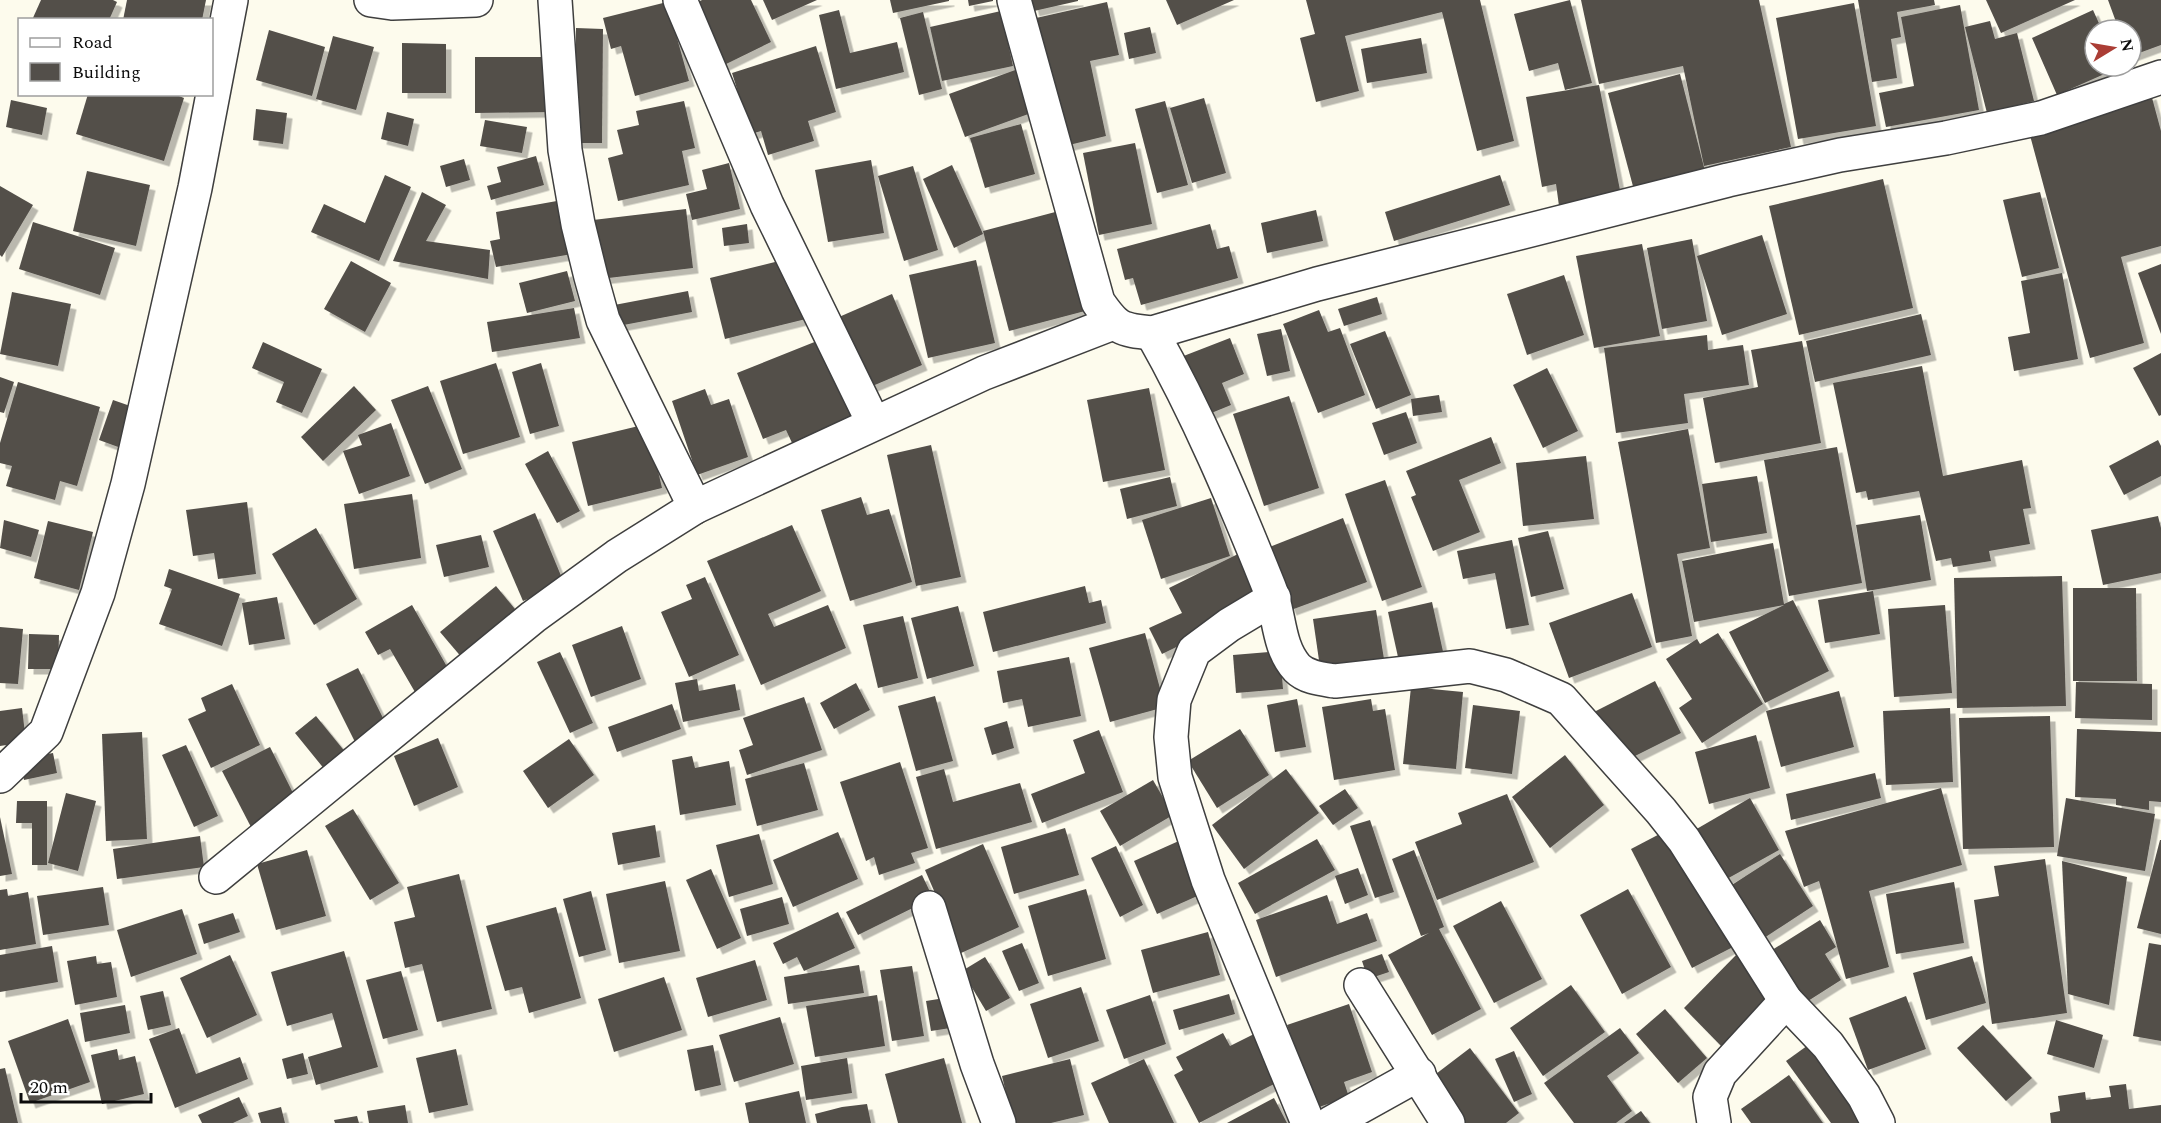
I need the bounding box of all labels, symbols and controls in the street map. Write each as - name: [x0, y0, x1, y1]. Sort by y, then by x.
- legend: [18, 18, 213, 96]
- north arrow: [2083, 18, 2143, 78]
- text: Road: [72, 29, 113, 56]
- text: N: [2114, 37, 2140, 54]
- text: Building: [72, 59, 141, 86]
- scale bar: [21, 1066, 152, 1104]
- text: 20 m: [30, 1074, 68, 1101]

